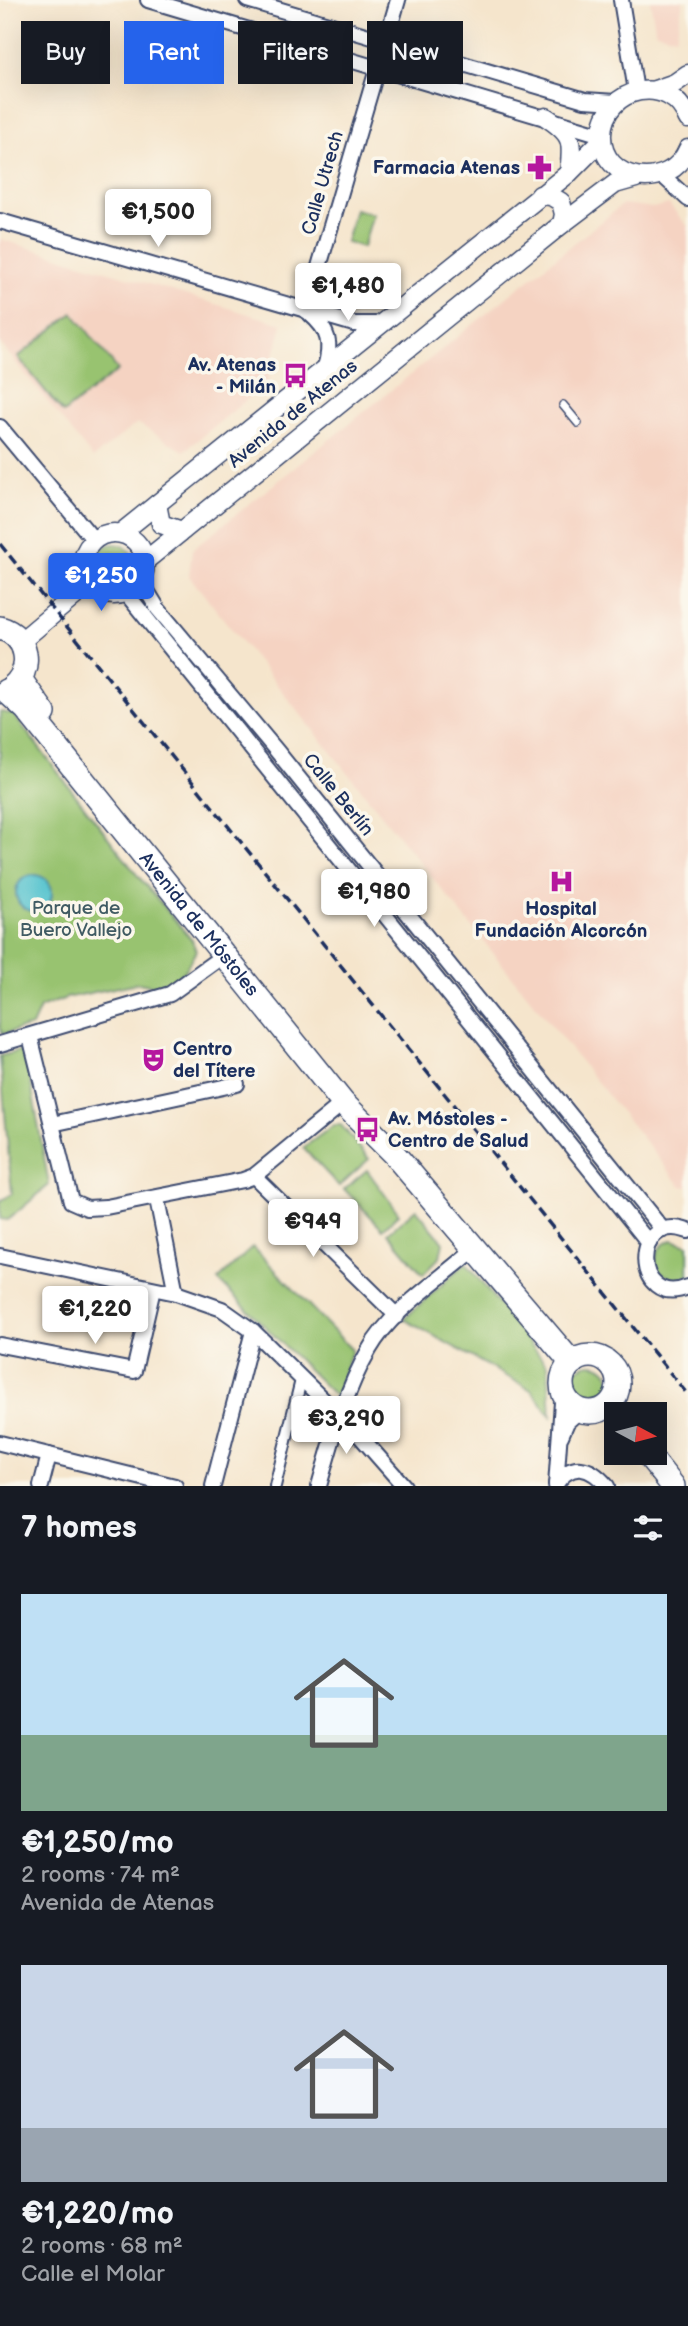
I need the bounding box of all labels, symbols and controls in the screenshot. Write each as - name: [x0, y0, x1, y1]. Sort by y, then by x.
- chip: Buy: [21, 21, 110, 84]
- chip: Rent: [124, 21, 224, 84]
- chip: Filters: [238, 21, 353, 84]
- chip: New: [367, 21, 463, 84]
- street label: Calle Utrech: [297, 128, 349, 238]
- pharmacy icon: Farmacia Atenas: [526, 154, 554, 182]
- place label: Farmacia Atenas: [373, 157, 520, 180]
- pin: €1,500: [101, 190, 215, 249]
- text: €1,500: [121, 198, 195, 226]
- pin: €1,480: [291, 264, 405, 323]
- text: €1,480: [311, 272, 385, 300]
- place label: Av. Atenas - Milán: [187, 354, 276, 399]
- street label: Avenida de Atenas: [224, 355, 362, 473]
- bus stop icon: Av. Atenas - Milán: [282, 362, 310, 390]
- pin: €1,250: [44, 554, 158, 613]
- text: €1,250: [64, 562, 138, 590]
- street label: Calle Berlín: [298, 749, 378, 841]
- street label: Avenida de Móstoles: [134, 848, 264, 1001]
- hospital icon: Hospital Fundación Alcorcón: [547, 867, 575, 895]
- pin: €1,980: [317, 870, 431, 929]
- text: €1,980: [337, 878, 411, 906]
- park label: Parque de Buero Vallejo: [20, 897, 132, 942]
- place label: Hospital Fundación Alcorcón: [475, 898, 647, 943]
- place label: Centro del Títere: [173, 1038, 256, 1083]
- theatre icon: Centro del Títere: [139, 1046, 167, 1074]
- place label: Av. Móstoles - Centro de Salud: [387, 1108, 529, 1153]
- bus stop icon: Av. Móstoles - Centro de Salud: [354, 1116, 382, 1144]
- pin: €949: [272, 1200, 354, 1259]
- text: €949: [284, 1208, 342, 1236]
- pin: €1,220: [38, 1286, 152, 1346]
- text: €1,220: [58, 1295, 132, 1323]
- pin: €3,290: [289, 1396, 403, 1456]
- north arrow: [604, 1402, 667, 1465]
- map controls: [604, 1402, 667, 1465]
- text: €3,290: [307, 1405, 385, 1433]
- icon: filters: [629, 1509, 667, 1547]
- text: 7 homes: [21, 1510, 137, 1546]
- icon: home: [281, 1640, 407, 1766]
- text: €1,250/mo: [21, 1825, 174, 1861]
- text: 2 rooms · 74 m²: [21, 1861, 180, 1889]
- text: Avenida de Atenas: [21, 1889, 214, 1917]
- icon: home: [281, 2011, 407, 2137]
- text: €1,220/mo: [21, 2196, 174, 2232]
- text: 2 rooms · 68 m²: [21, 2232, 183, 2260]
- text: Calle el Molar: [21, 2260, 165, 2288]

